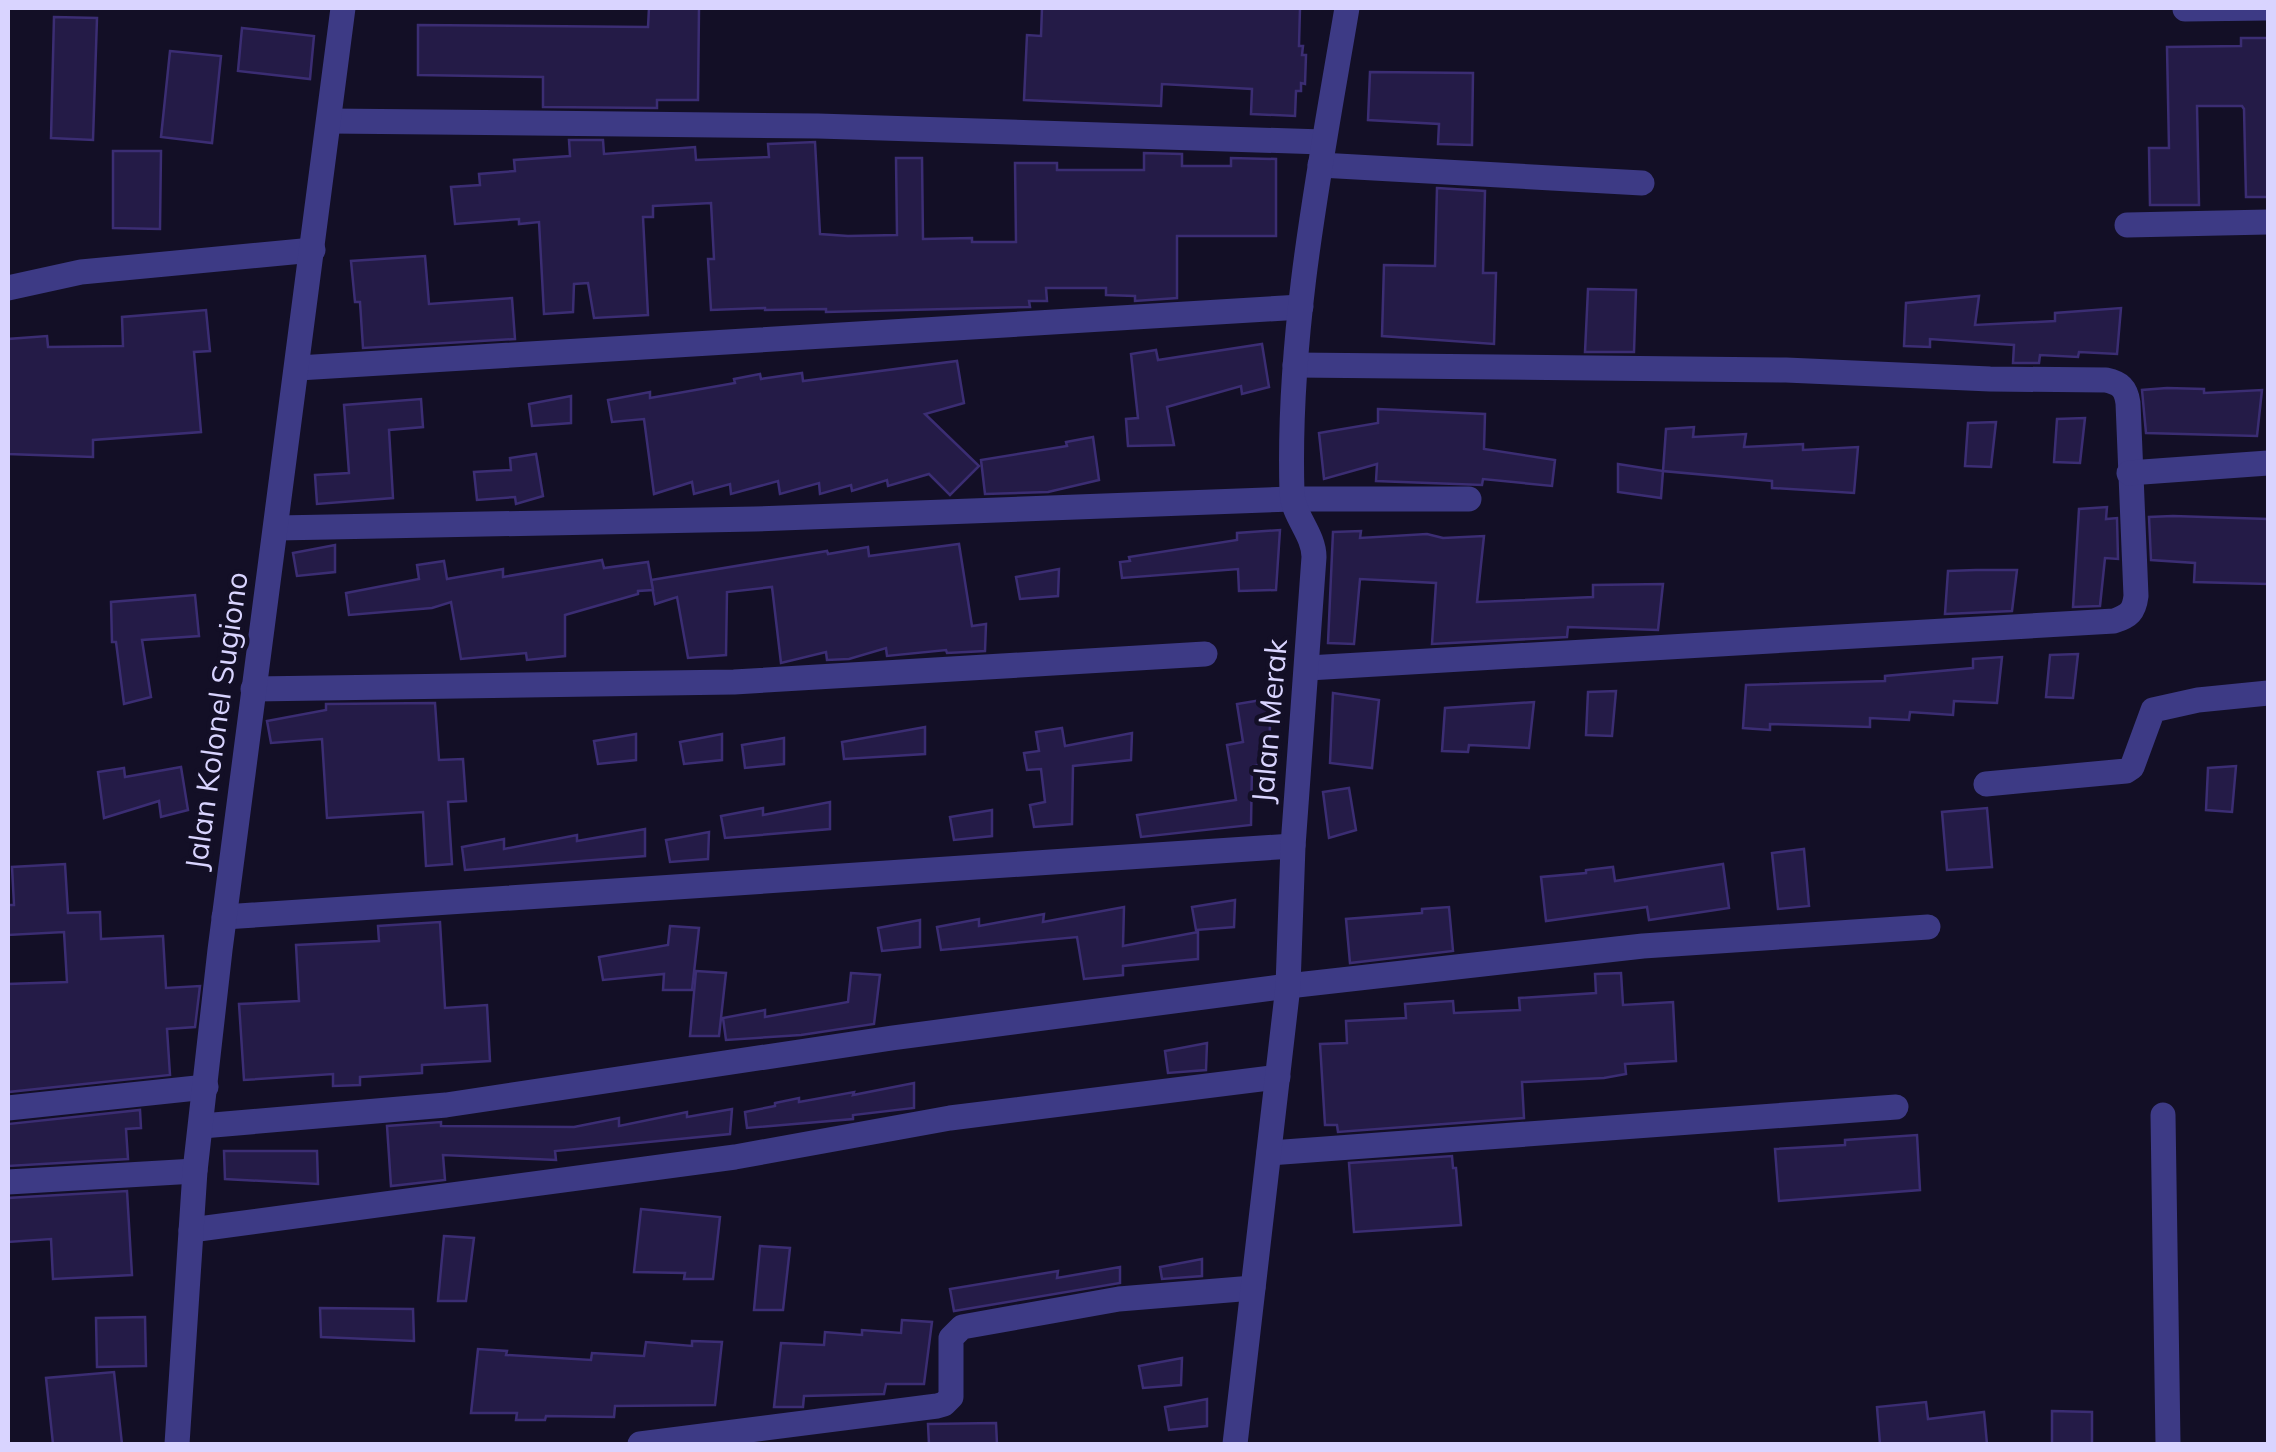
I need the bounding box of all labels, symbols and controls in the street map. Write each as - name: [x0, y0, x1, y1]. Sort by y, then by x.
- street label: Jalan Kolonel Sugiono: [176, 569, 256, 872]
- street label: Jalan Merak: [1243, 637, 1295, 805]

